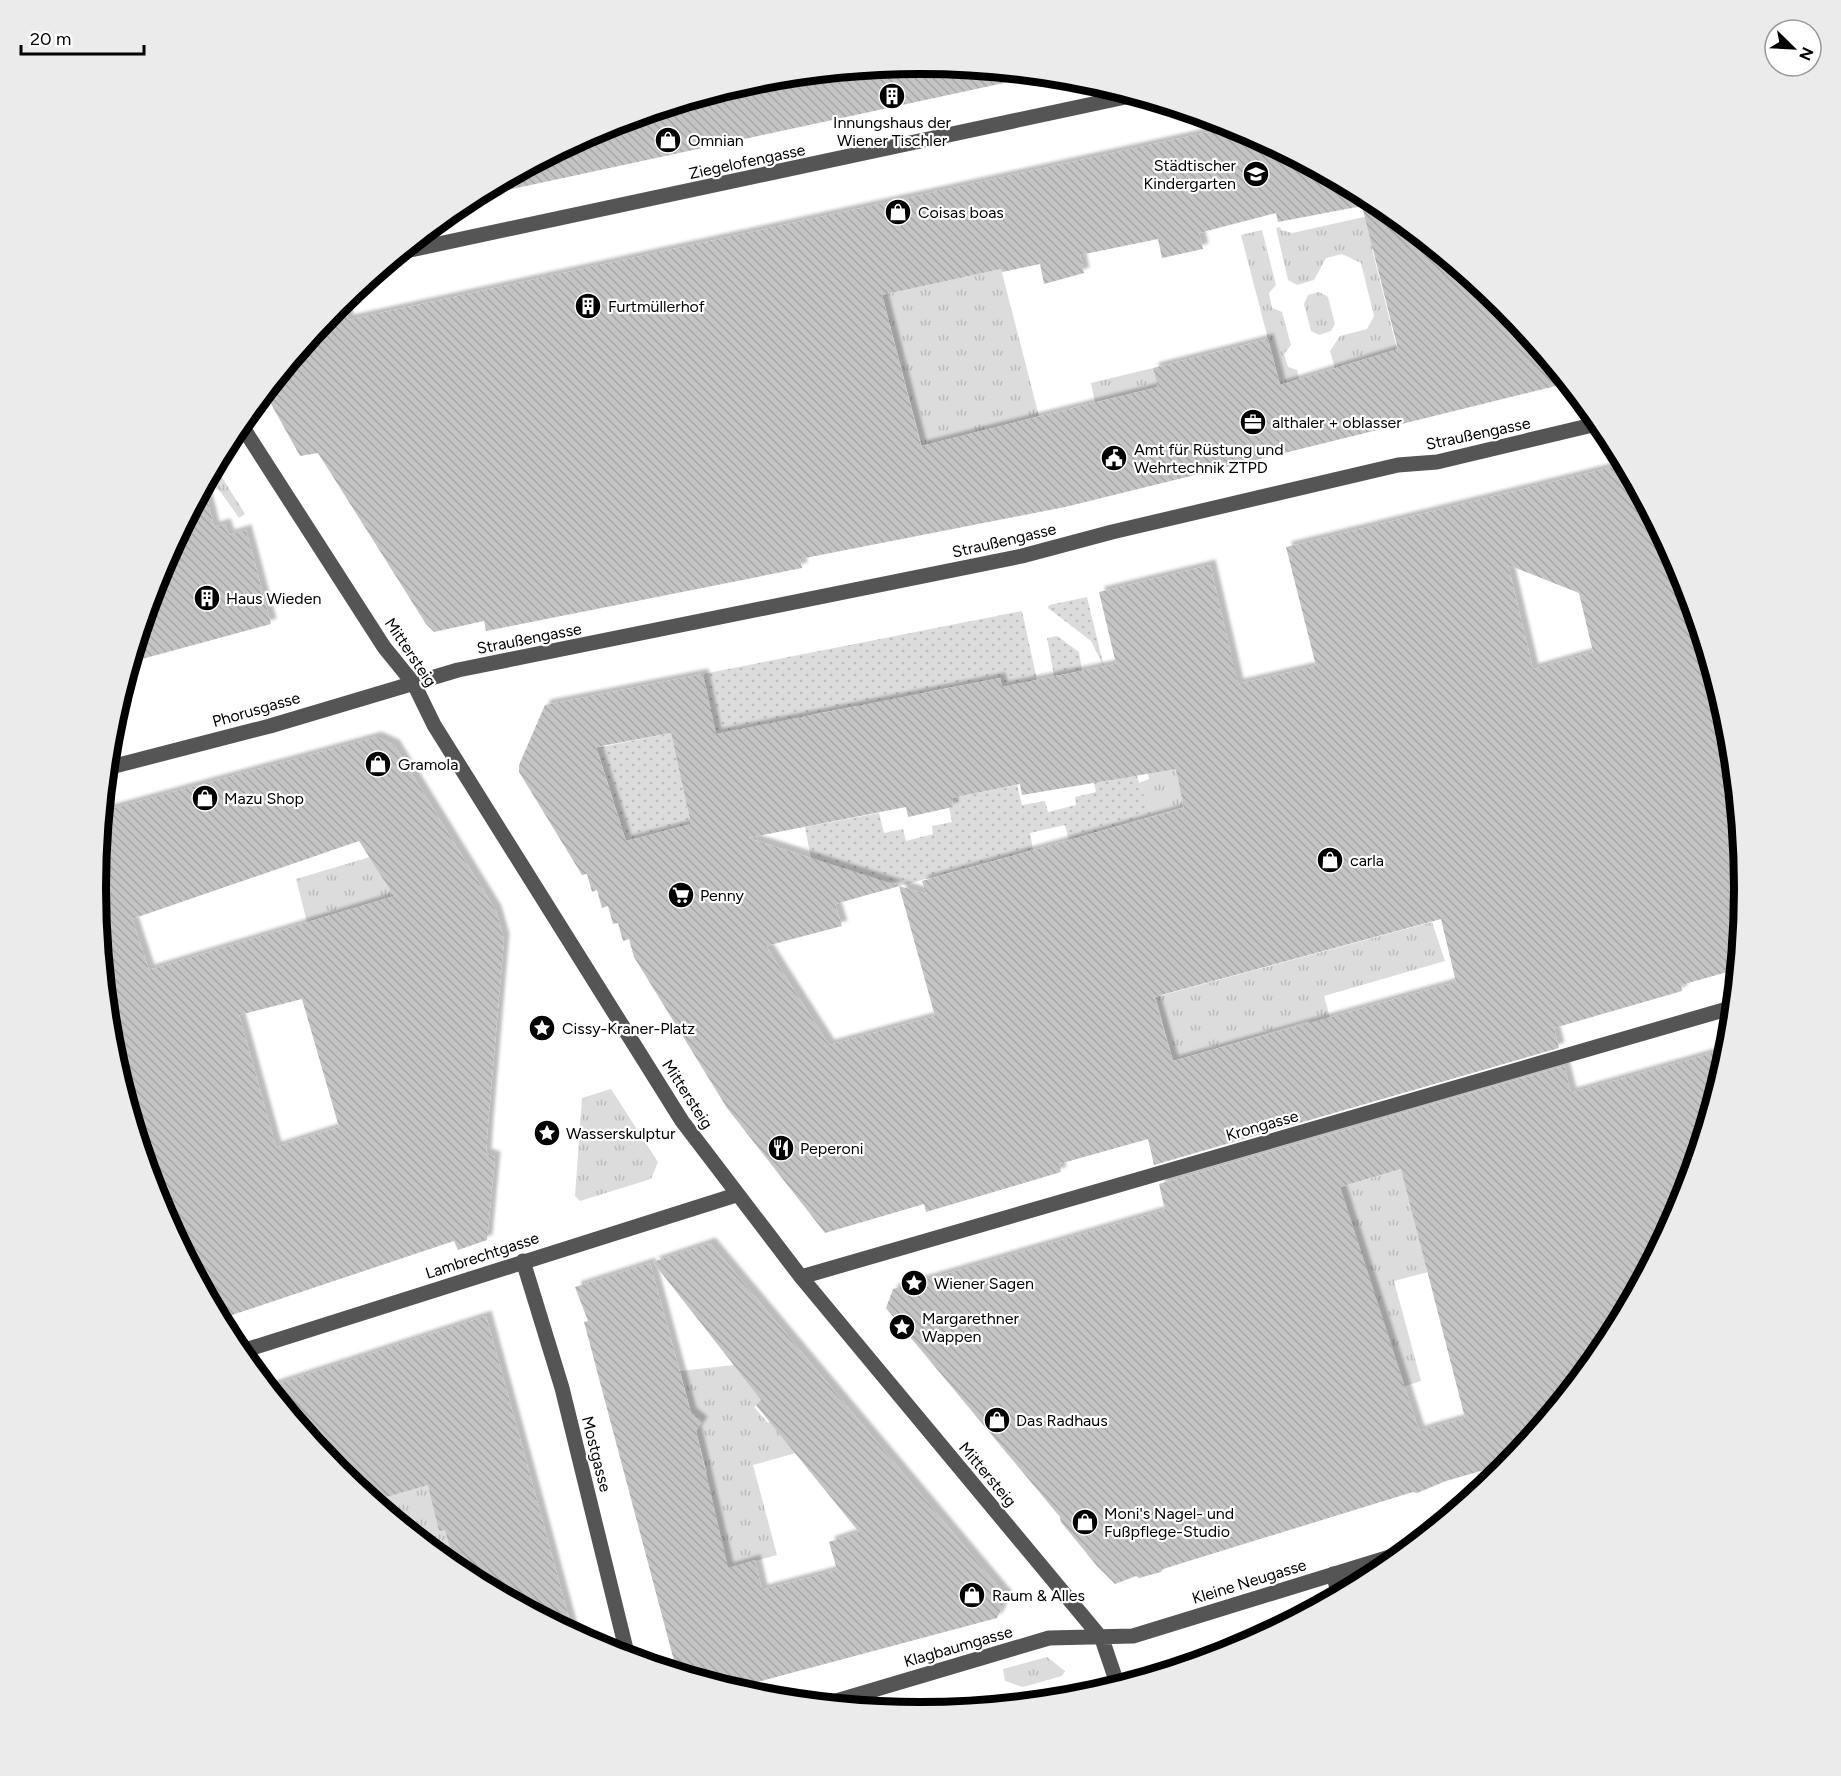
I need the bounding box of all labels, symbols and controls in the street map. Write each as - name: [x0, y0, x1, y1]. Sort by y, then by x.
- scale bar: [21, 18, 144, 56]
- north arrow: [1763, 18, 1823, 78]
- text: 20 m: [30, 28, 71, 50]
- text: N: [1795, 44, 1817, 63]
- building icon: Innungshaus der Wiener Tischler: [877, 81, 907, 111]
- place label: Innungshaus der Wiener Tischler: [833, 113, 952, 150]
- shop icon: Omnian: [653, 125, 683, 155]
- place label: Omnian: [688, 131, 744, 150]
- street label: Ziegelofengasse: [687, 140, 807, 183]
- place label: Städtischer Kindergarten: [1143, 156, 1237, 193]
- school or university icon: Städtischer Kindergarten: [1241, 159, 1271, 189]
- shop icon: Coisas boas: [883, 197, 913, 227]
- place label: Coisas boas: [918, 203, 1004, 222]
- building icon: Furtmüllerhof: [573, 291, 603, 321]
- place label: Furtmüllerhof: [608, 297, 705, 316]
- office icon: althaler + oblasser: [1238, 407, 1268, 437]
- place label: althaler + oblasser: [1272, 413, 1402, 432]
- street label: Straußengasse: [1424, 413, 1532, 454]
- place label: Amt für Rüstung und Wehrtechnik ZTPD: [1134, 440, 1284, 477]
- public building icon: Amt für Rüstung und Wehrtechnik ZTPD: [1099, 443, 1129, 473]
- street label: Straußengasse: [950, 519, 1058, 562]
- building icon: Haus Wieden: [192, 583, 222, 613]
- place label: Haus Wieden: [226, 589, 321, 608]
- street label: Mittersteig: [381, 614, 440, 690]
- street label: Straußengasse: [475, 619, 583, 658]
- street label: Phorusgasse: [210, 688, 302, 731]
- shop icon: Gramola: [363, 749, 393, 779]
- place label: Gramola: [398, 755, 458, 774]
- shop icon: Mazu Shop: [190, 783, 220, 813]
- place label: Mazu Shop: [224, 789, 304, 808]
- shop icon: carla: [1315, 845, 1345, 875]
- place label: carla: [1350, 851, 1384, 870]
- supermarket icon: Penny: [666, 880, 696, 910]
- place label: Penny: [700, 886, 745, 905]
- place icon: Cissy-Kraner-Platz: [527, 1013, 557, 1043]
- place label: Cissy-Kraner-Platz: [562, 1019, 695, 1038]
- street label: Mittersteig: [658, 1056, 717, 1132]
- street label: Krongasse: [1224, 1106, 1301, 1145]
- place icon: Wasserskulptur: [532, 1118, 562, 1148]
- place label: Wasserskulptur: [566, 1124, 676, 1143]
- restaurant icon: Peperoni: [766, 1133, 796, 1163]
- place label: Peperoni: [800, 1139, 863, 1158]
- street label: Lambrechtgasse: [423, 1228, 542, 1283]
- place icon: Wiener Sagen: [899, 1268, 929, 1298]
- place label: Wiener Sagen: [934, 1274, 1034, 1293]
- place label: Margarethner Wappen: [922, 1309, 1019, 1346]
- place icon: Margarethner Wappen: [887, 1312, 917, 1342]
- shop icon: Das Radhaus: [982, 1405, 1012, 1435]
- place label: Das Radhaus: [1016, 1411, 1108, 1430]
- street label: Mostgasse: [578, 1414, 615, 1494]
- street label: Mittersteig: [955, 1438, 1020, 1511]
- place label: Moni's Nagel- und Fußpflege-Studio: [1104, 1504, 1234, 1541]
- shop icon: Moni's Nagel- und Fußpflege-Studio: [1070, 1507, 1100, 1537]
- street label: Kleine Neugasse: [1190, 1555, 1309, 1608]
- shop icon: Raum & Alles: [957, 1580, 987, 1610]
- place label: Raum & Alles: [992, 1586, 1085, 1605]
- street label: Klagbaumgasse: [902, 1622, 1015, 1671]

